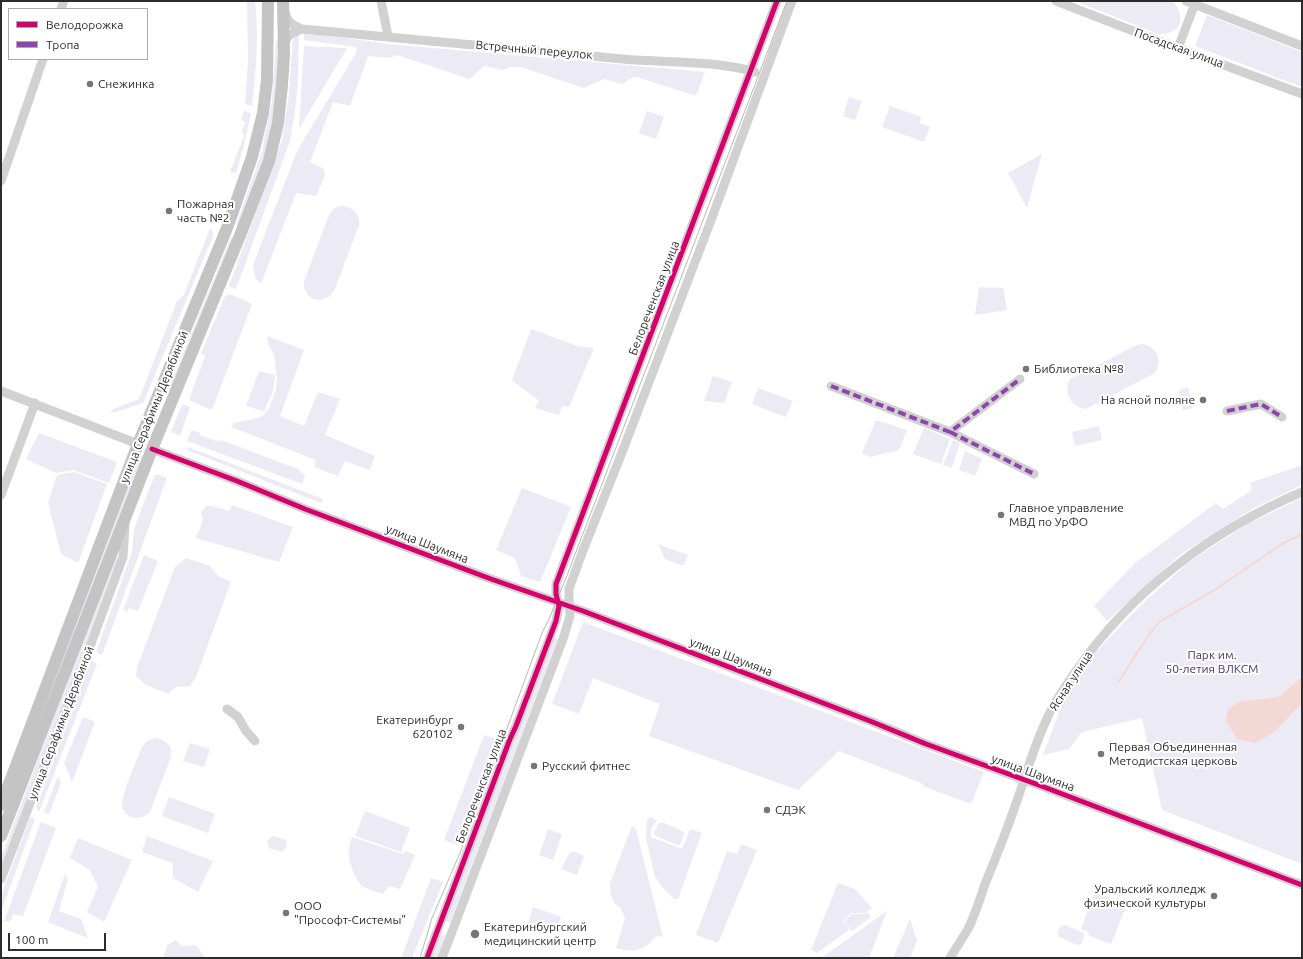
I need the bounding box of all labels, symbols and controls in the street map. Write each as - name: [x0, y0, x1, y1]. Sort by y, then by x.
- legend: [8, 8, 148, 60]
- text: Велодорожка: [46, 18, 123, 31]
- street label: Посадская улица: [1132, 25, 1226, 71]
- text: Тропа: [46, 38, 79, 51]
- street label: Встречный переулок: [475, 38, 593, 62]
- place label: Снежинка: [98, 77, 154, 91]
- marker: Снежинка: [85, 79, 95, 89]
- place label: Пожарная часть №2: [177, 197, 234, 225]
- marker: Пожарная часть №2: [164, 206, 174, 216]
- street label: Белореченская улица: [625, 239, 683, 357]
- street label: улица Серафимы Дерябиной: [117, 329, 191, 485]
- place label: Библиотека №8: [1034, 362, 1124, 376]
- marker: Библиотека №8: [1021, 364, 1031, 374]
- place label: На ясной поляне: [1101, 393, 1195, 407]
- marker: На ясной поляне: [1198, 395, 1208, 405]
- place label: Главное управление МВД по УрФО: [1009, 501, 1124, 529]
- marker: Главное управление МВД по УрФО: [996, 510, 1006, 520]
- street label: улица Шаумяна: [384, 522, 470, 566]
- street label: улица Шаумяна: [688, 635, 774, 679]
- street label: улица Серафимы Дерябиной: [25, 644, 97, 802]
- street label: Ясная улица: [1046, 648, 1096, 714]
- park label: Парк им. 50-летия ВЛКСМ: [1165, 648, 1259, 676]
- place label: Екатеринбург 620102: [376, 713, 453, 741]
- marker: Екатеринбург 620102: [456, 722, 466, 732]
- street label: Белореченская улица: [452, 727, 510, 845]
- place label: Первая Объединенная Методистская церковь: [1109, 740, 1237, 768]
- marker: Первая Объединенная Методистская церковь: [1096, 749, 1106, 759]
- street label: улица Шаумяна: [989, 751, 1077, 795]
- place label: Русский фитнес: [542, 759, 630, 773]
- marker: Русский фитнес: [529, 761, 539, 771]
- place label: СДЭК: [775, 803, 806, 817]
- marker: СДЭК: [762, 805, 772, 815]
- place label: Уральский колледж физической культуры: [1084, 882, 1206, 910]
- marker: Уральский колледж физической культуры: [1209, 891, 1219, 901]
- place label: ООО "Прософт-Системы": [294, 899, 406, 927]
- marker: ООО "Прософт-Системы": [281, 908, 291, 918]
- place label: Екатеринбургский медицинский центр: [484, 920, 596, 948]
- scale bar: [10, 925, 108, 951]
- marker: Екатеринбургский медицинский центр: [469, 928, 481, 940]
- text: 100 m: [15, 933, 48, 946]

